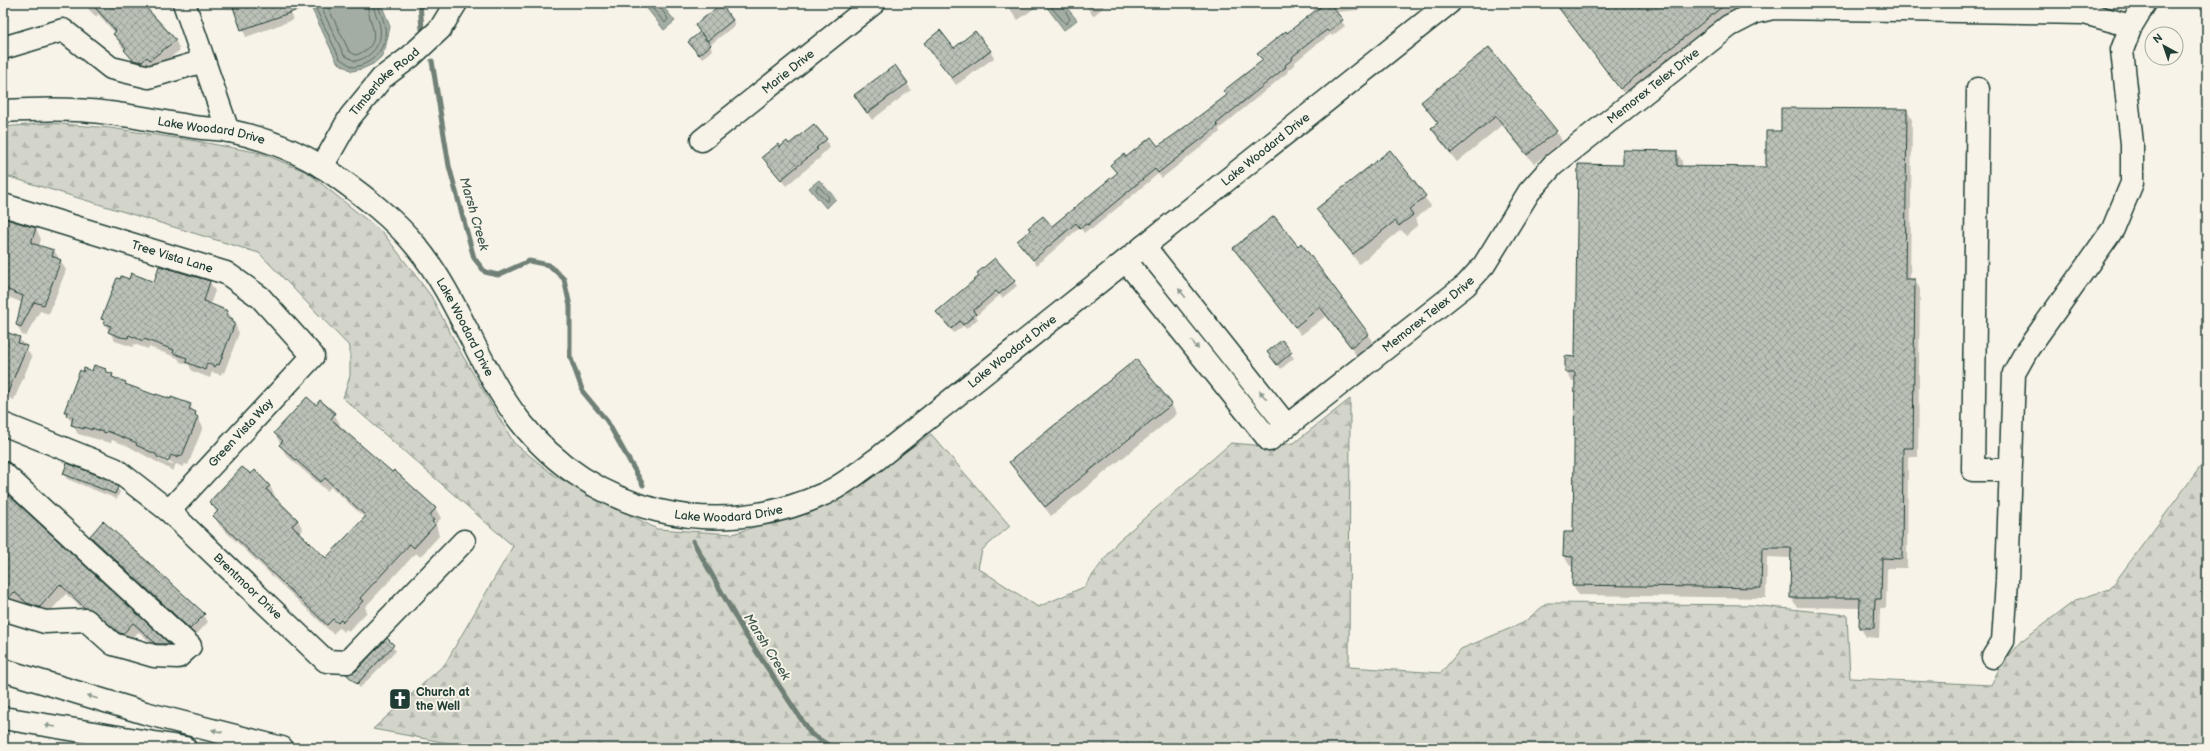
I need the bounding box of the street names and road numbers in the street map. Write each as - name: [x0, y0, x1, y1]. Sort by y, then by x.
- street label: Timberlake Road: [346, 44, 423, 119]
- street label: Memorex Telex Drive: [1604, 45, 1702, 127]
- street label: Marie Drive: [759, 46, 817, 97]
- street label: Lake Woodard Drive: [1218, 109, 1313, 189]
- street label: Lake Woodard Drive: [156, 113, 267, 148]
- street label: Tree Vista Lane: [130, 237, 215, 276]
- street label: Memorex Telex Drive: [1379, 273, 1478, 356]
- street label: Lake Woodard Drive: [433, 275, 497, 379]
- street label: Lake Woodard Drive: [965, 311, 1059, 391]
- street label: Green Vista Way: [205, 395, 277, 470]
- street label: Lake Woodard Drive: [673, 502, 784, 525]
- street label: Brentmoor Drive: [210, 550, 285, 623]

